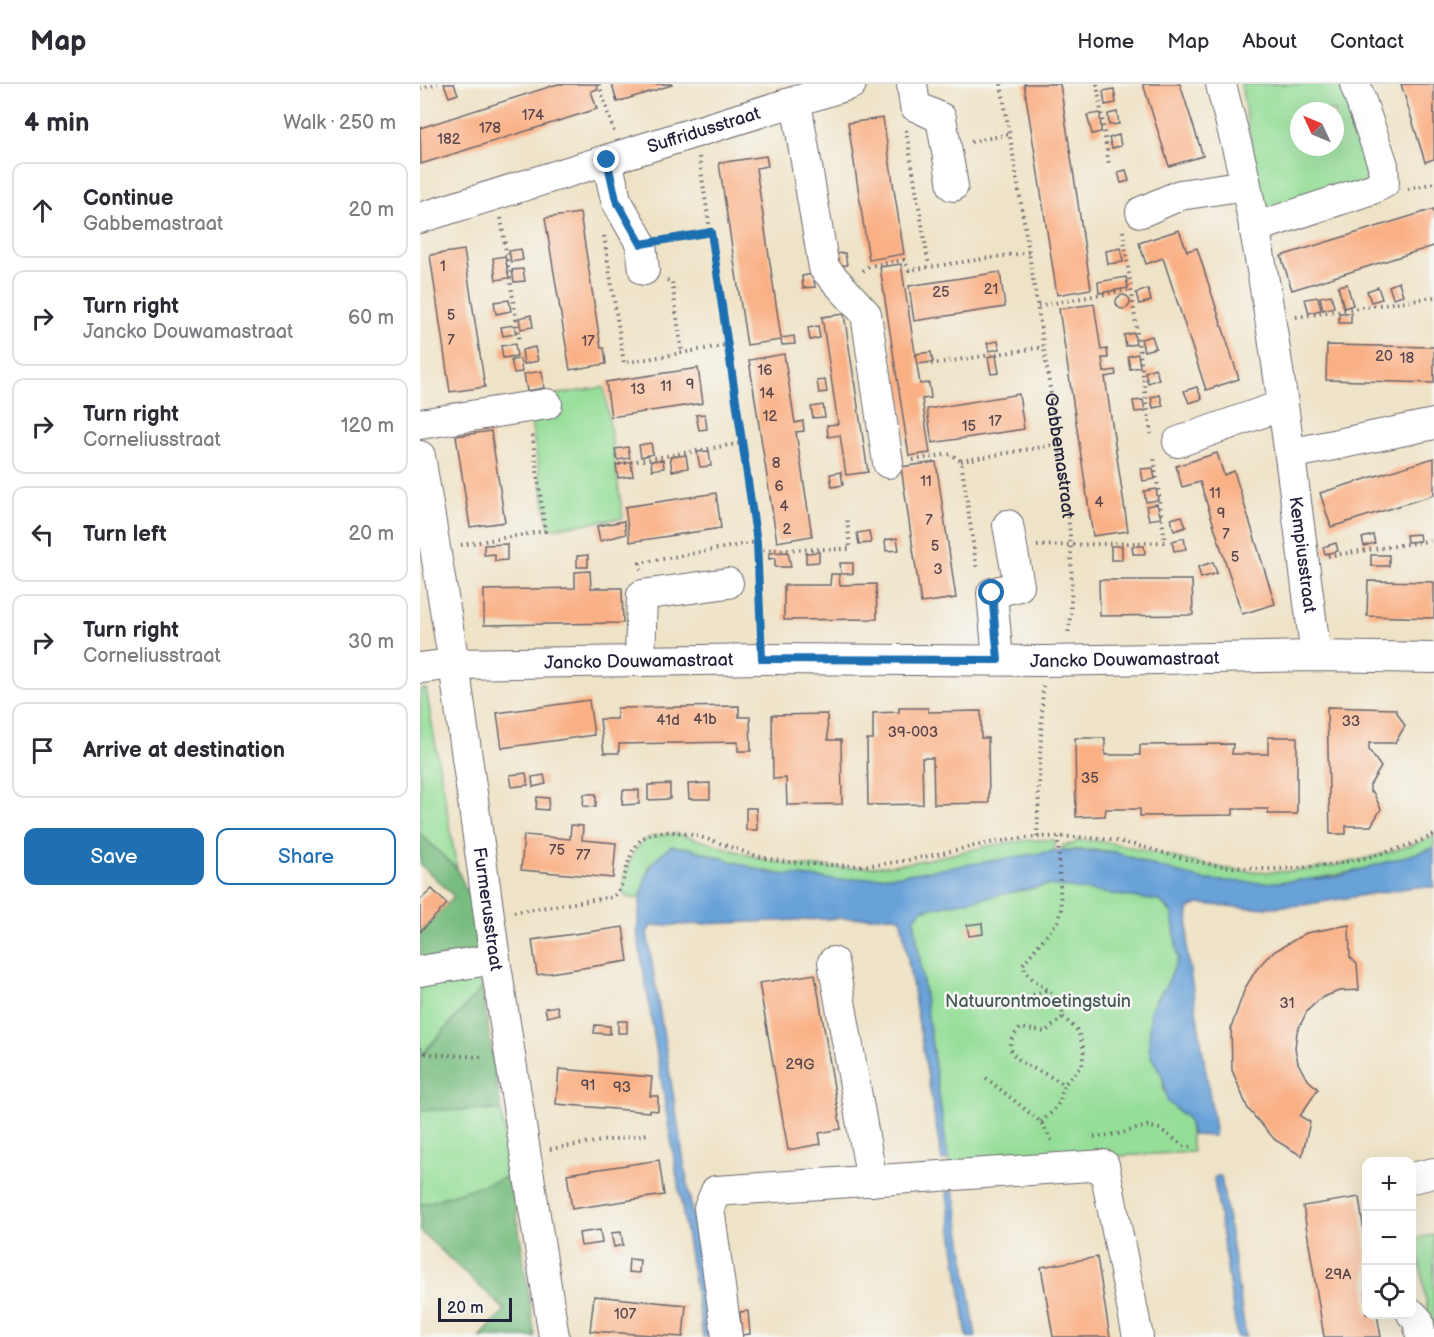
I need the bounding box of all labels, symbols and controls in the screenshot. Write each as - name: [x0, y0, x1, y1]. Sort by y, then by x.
- text: Map: [30, 25, 86, 58]
- text: Home: [1077, 29, 1134, 54]
- text: Map: [1167, 29, 1209, 54]
- text: About: [1242, 29, 1297, 54]
- text: Contact: [1330, 29, 1404, 54]
- north arrow: [1290, 102, 1344, 156]
- street label: Suffridusstraat: [645, 103, 763, 158]
- house number: 174: [522, 106, 544, 125]
- text: 4 min: [24, 108, 89, 139]
- text: Walk · 250 m: [283, 111, 396, 135]
- house number: 178: [479, 119, 501, 138]
- house number: 182: [437, 130, 461, 149]
- route end: [593, 146, 619, 172]
- text: Continue: [83, 185, 173, 212]
- icon: ahead: [26, 194, 59, 227]
- text: 20 m: [349, 198, 394, 222]
- text: Gabbemastraat: [83, 212, 223, 236]
- house number: 1: [440, 257, 446, 276]
- house number: 21: [984, 280, 998, 299]
- house number: 25: [932, 283, 950, 302]
- text: Turn right: [83, 293, 179, 320]
- icon: right: [26, 302, 59, 335]
- text: 60 m: [348, 306, 394, 330]
- house number: 5: [447, 306, 455, 325]
- text: Jancko Douwamastraat: [83, 320, 293, 344]
- house number: 7: [447, 331, 455, 350]
- house number: 17: [581, 332, 595, 351]
- house number: 20: [1375, 347, 1393, 366]
- house number: 18: [1400, 349, 1415, 368]
- house number: 16: [758, 361, 772, 380]
- house number: 9: [686, 375, 694, 394]
- house number: 11: [660, 377, 672, 396]
- house number: 13: [630, 380, 646, 399]
- house number: 14: [760, 384, 774, 403]
- street label: Gabbemastraat: [1040, 391, 1078, 519]
- text: Turn right: [83, 401, 179, 428]
- house number: 12: [763, 407, 777, 426]
- icon: right: [26, 410, 59, 443]
- house number: 17: [988, 412, 1002, 431]
- text: 120 m: [341, 414, 394, 438]
- house number: 15: [962, 417, 976, 436]
- text: Corneliusstraat: [83, 428, 221, 452]
- house number: 8: [772, 454, 781, 473]
- house number: 11: [920, 472, 932, 491]
- house number: 6: [774, 477, 784, 496]
- house number: 11: [1209, 484, 1221, 503]
- house number: 4: [1094, 493, 1104, 512]
- street label: Kempiusstraat: [1284, 495, 1320, 615]
- house number: 4: [779, 497, 789, 516]
- house number: 9: [1217, 504, 1225, 523]
- house number: 7: [925, 511, 933, 530]
- icon: left: [26, 518, 59, 551]
- house number: 2: [783, 520, 792, 539]
- text: Turn left: [83, 521, 167, 548]
- text: 20 m: [349, 522, 394, 546]
- house number: 7: [1222, 525, 1230, 544]
- house number: 5: [931, 537, 939, 556]
- house number: 5: [1231, 548, 1239, 567]
- house number: 3: [933, 560, 943, 579]
- route start: [978, 579, 1004, 605]
- text: Turn right: [83, 617, 179, 644]
- icon: right: [26, 626, 59, 659]
- text: 30 m: [348, 630, 394, 654]
- text: Corneliusstraat: [83, 644, 221, 668]
- street label: Jancko Douwamastraat: [1030, 648, 1220, 672]
- street label: Jancko Douwamastraat: [544, 649, 734, 674]
- house number: 41b: [693, 710, 717, 729]
- house number: 41d: [656, 711, 680, 730]
- house number: 33: [1342, 712, 1360, 731]
- house number: 39-003: [888, 723, 938, 742]
- icon: arrive: [26, 734, 59, 767]
- text: Arrive at destination: [83, 737, 285, 764]
- house number: 35: [1081, 769, 1099, 788]
- button: Save: [24, 828, 204, 885]
- button: Share: [216, 828, 396, 885]
- house number: 75: [549, 841, 565, 860]
- street label: Furmerusstraat: [469, 846, 507, 973]
- house number: 77: [576, 846, 591, 865]
- park label: Natuurontmoetingstuin: [945, 991, 1131, 1012]
- house number: 31: [1279, 994, 1295, 1013]
- house number: 29G: [786, 1055, 814, 1074]
- house number: 91: [581, 1076, 595, 1095]
- house number: 93: [613, 1078, 631, 1097]
- map controls: [1362, 1157, 1416, 1319]
- button: +: [1362, 1157, 1416, 1211]
- button: −: [1362, 1211, 1416, 1265]
- house number: 29A: [1325, 1265, 1352, 1284]
- button: locate: [1362, 1265, 1416, 1319]
- scale bar: [438, 1295, 512, 1322]
- text: 20 m: [447, 1299, 483, 1318]
- house number: 107: [614, 1305, 637, 1324]

